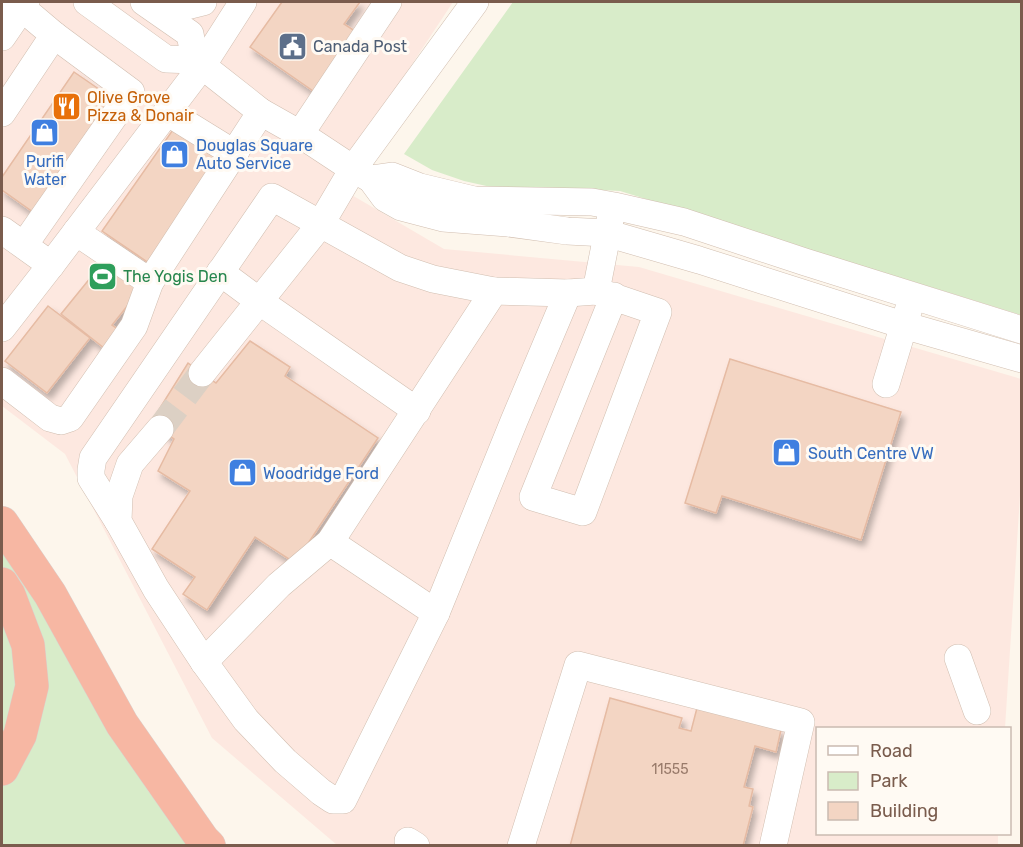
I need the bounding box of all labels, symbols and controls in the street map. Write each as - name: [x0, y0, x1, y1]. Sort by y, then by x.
- public building icon: Canada Post: [276, 30, 308, 62]
- place label: Canada Post: [313, 37, 407, 56]
- place label: Olive Grove Pizza & Donair: [87, 88, 194, 125]
- restaurant icon: Olive Grove Pizza & Donair: [50, 90, 82, 122]
- shop icon: Purifi Water: [29, 117, 61, 149]
- place label: Douglas Square Auto Service: [196, 136, 313, 173]
- shop icon: Douglas Square Auto Service: [159, 138, 191, 170]
- place label: Purifi Water: [24, 152, 66, 189]
- sports icon: The Yogis Den: [86, 260, 118, 292]
- place label: The Yogis Den: [123, 267, 227, 286]
- shop icon: South Centre VW: [771, 437, 803, 469]
- place label: South Centre VW: [808, 444, 934, 463]
- shop icon: Woodridge Ford: [226, 457, 258, 489]
- place label: Woodridge Ford: [263, 464, 379, 483]
- legend: [816, 727, 1011, 835]
- text: Road: [870, 740, 913, 762]
- house number: 11555: [652, 761, 688, 778]
- text: Park: [870, 770, 908, 792]
- text: Building: [870, 800, 938, 822]

